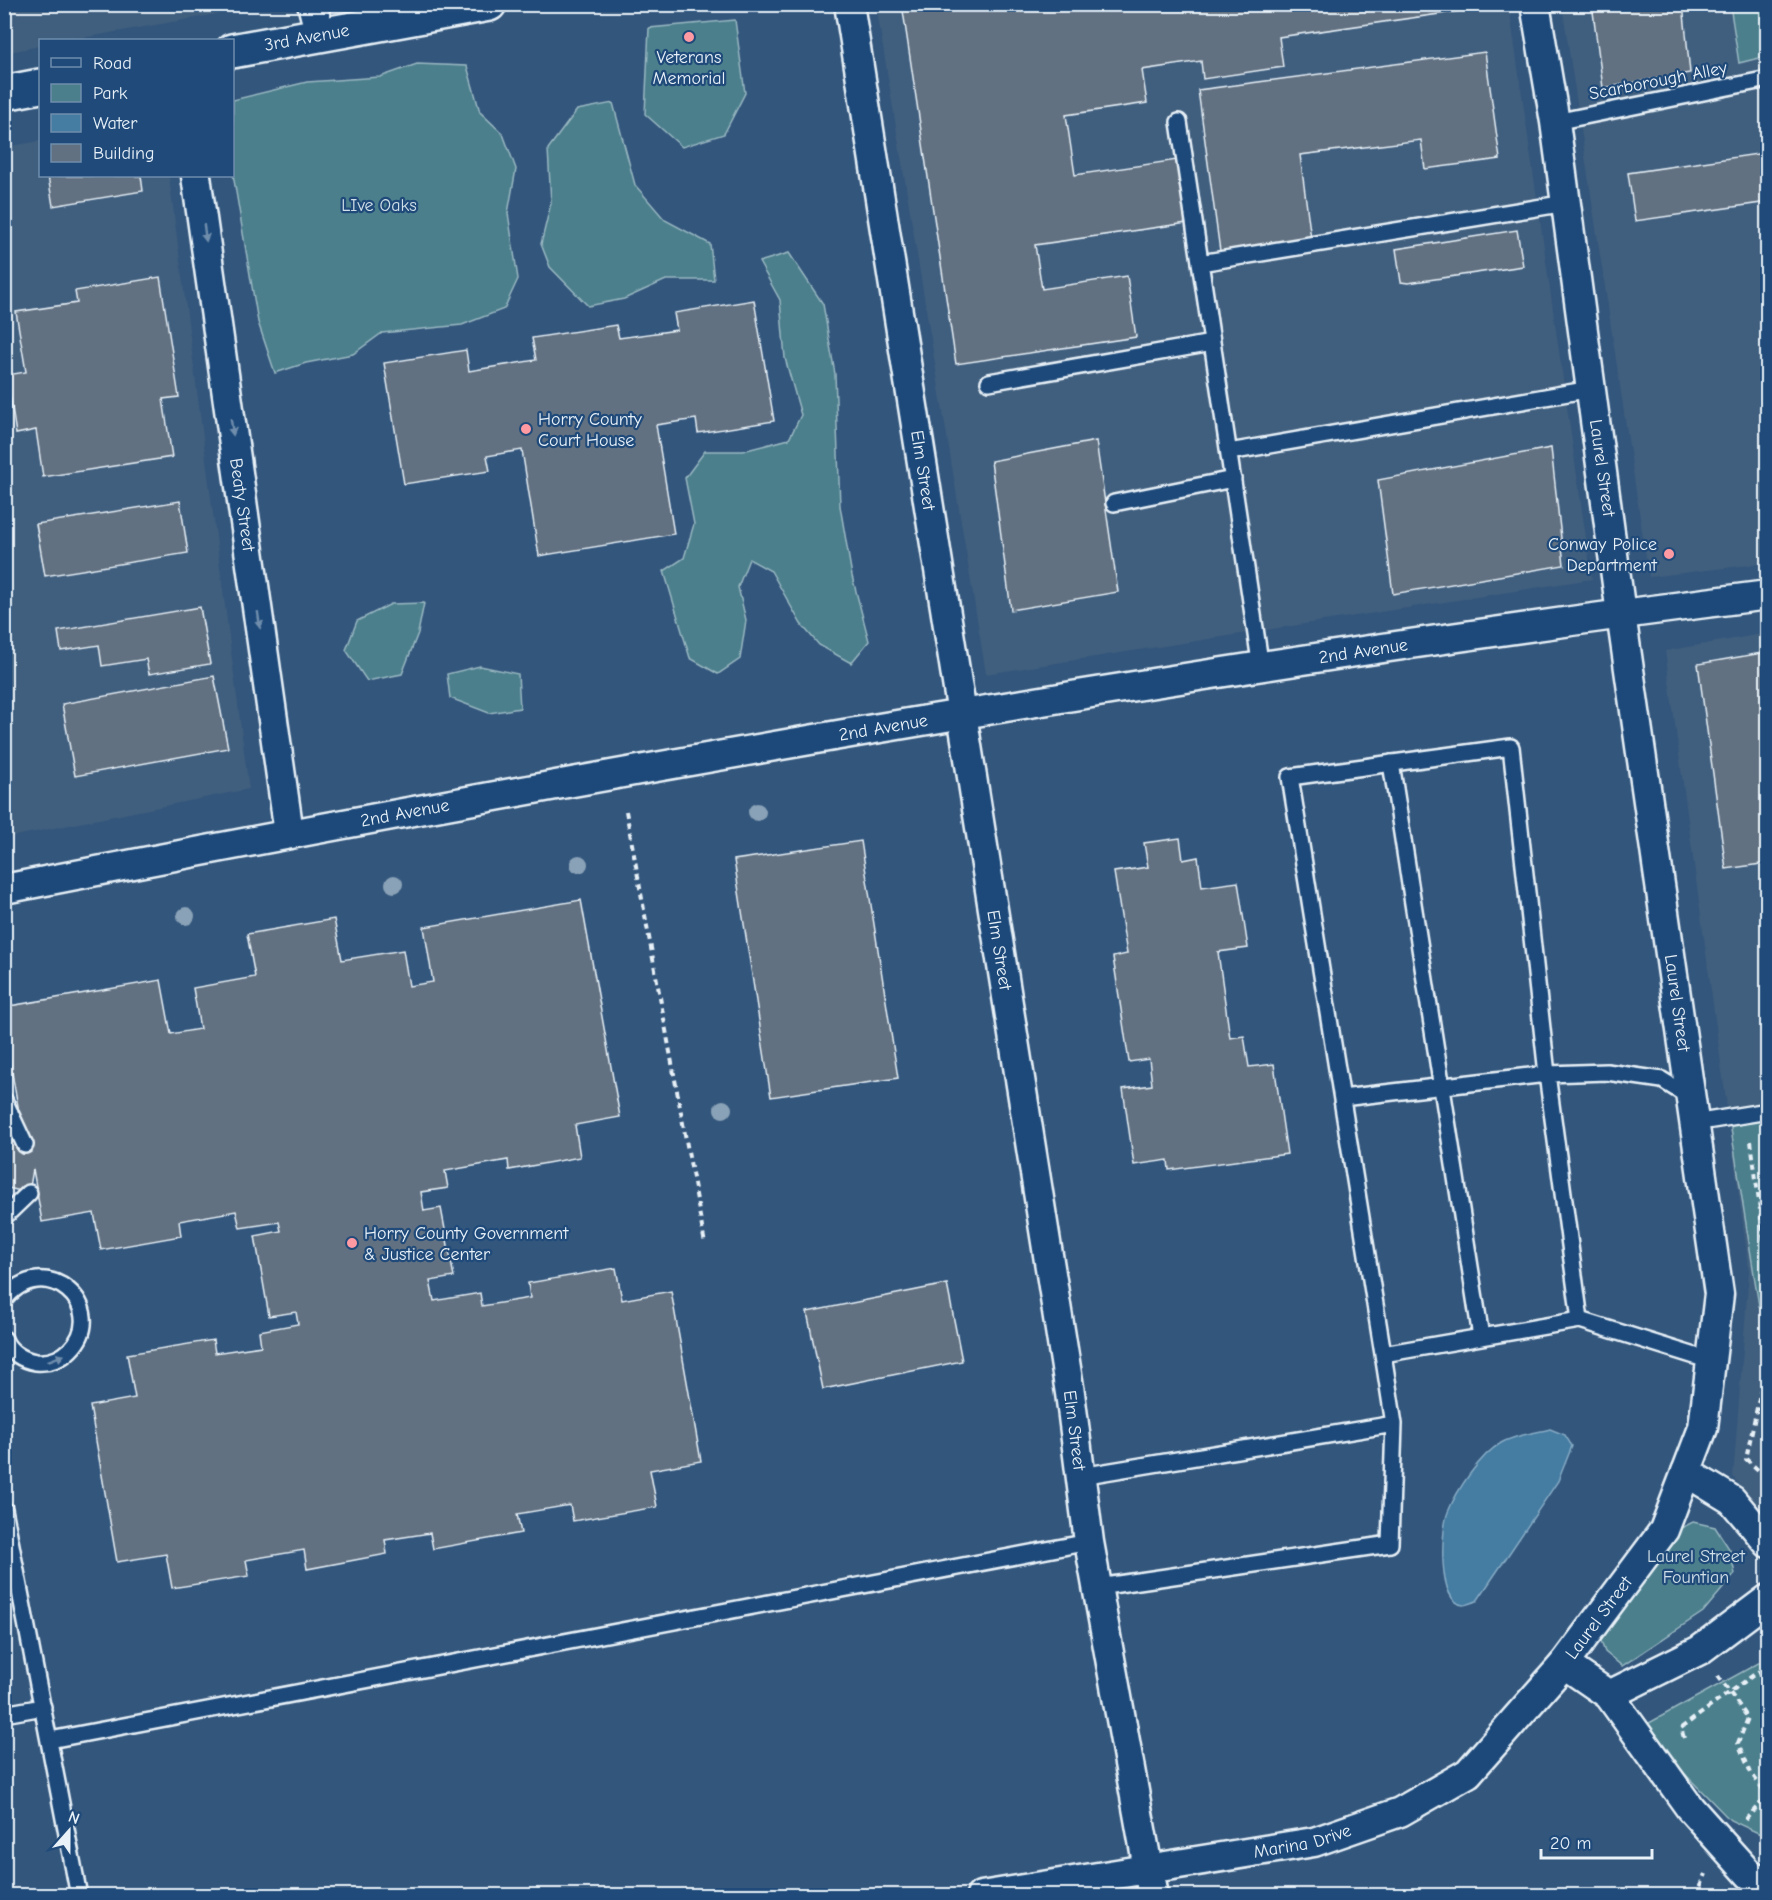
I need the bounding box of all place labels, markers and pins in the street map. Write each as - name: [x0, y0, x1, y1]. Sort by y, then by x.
- marker: Veterans Memorial: [682, 30, 696, 44]
- place label: Veterans Memorial: [653, 47, 725, 89]
- place label: Horry County Court House: [538, 409, 643, 451]
- marker: Horry County Court House: [519, 422, 533, 436]
- place label: Conway Police Department: [1548, 534, 1658, 576]
- marker: Conway Police Department: [1662, 547, 1676, 561]
- place label: Horry County Government & Justice Center: [364, 1223, 569, 1265]
- marker: Horry County Government & Justice Center: [345, 1236, 359, 1250]

